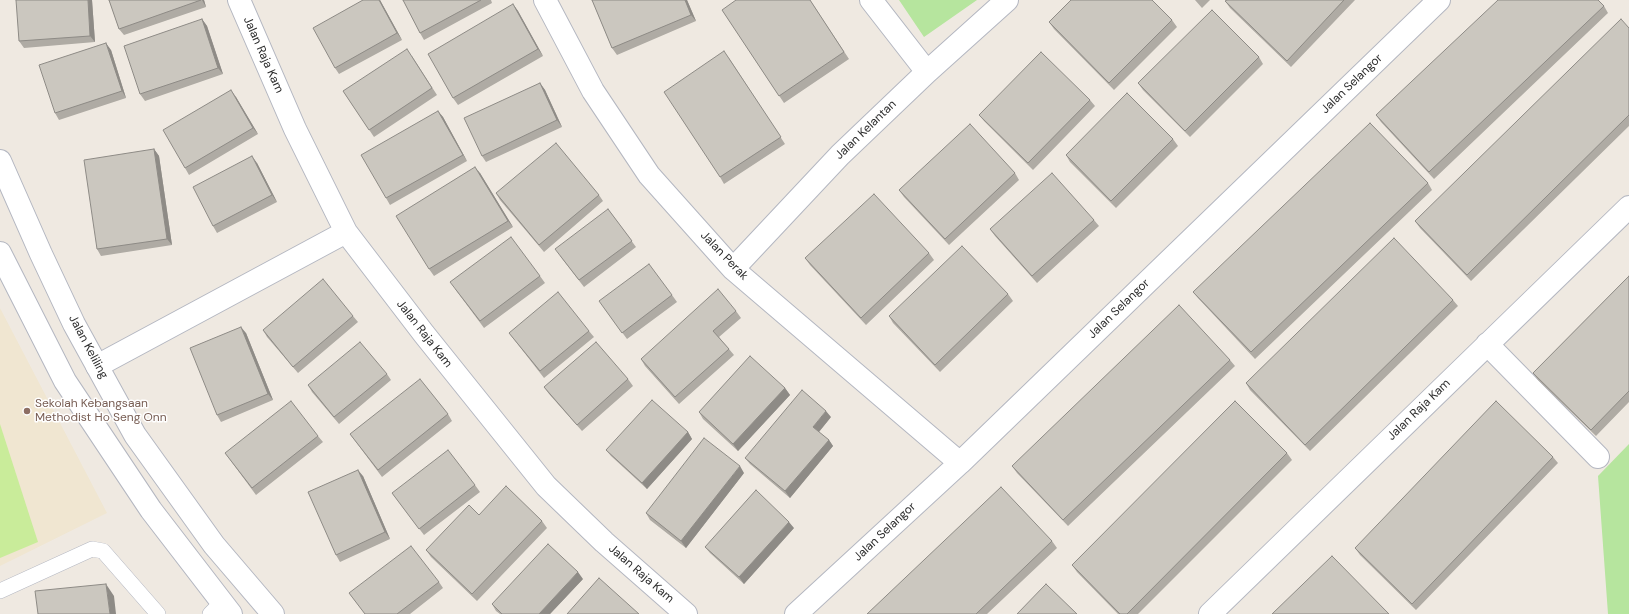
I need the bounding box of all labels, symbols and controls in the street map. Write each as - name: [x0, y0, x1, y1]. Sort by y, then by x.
- street label: Jalan Raja Kam: [240, 15, 286, 95]
- street label: Jalan Selangor: [1318, 51, 1386, 117]
- street label: Jalan Kelantan: [832, 97, 900, 163]
- street label: Jalan Perak: [697, 229, 751, 283]
- street label: Jalan Selangor: [1085, 276, 1153, 342]
- street label: Jalan Raja Kam: [393, 297, 455, 371]
- street label: Jalan Keliling: [65, 313, 111, 381]
- street label: Jalan Raja Kam: [1385, 376, 1453, 444]
- place label: Sekolah Kebangsaan Methodist Ho Seng Onn: [35, 397, 167, 425]
- marker: Sekolah Kebangsaan Methodist Ho Seng Onn: [22, 406, 32, 416]
- street label: Jalan Selangor: [851, 500, 919, 564]
- street label: Jalan Raja Kam: [605, 542, 677, 606]

